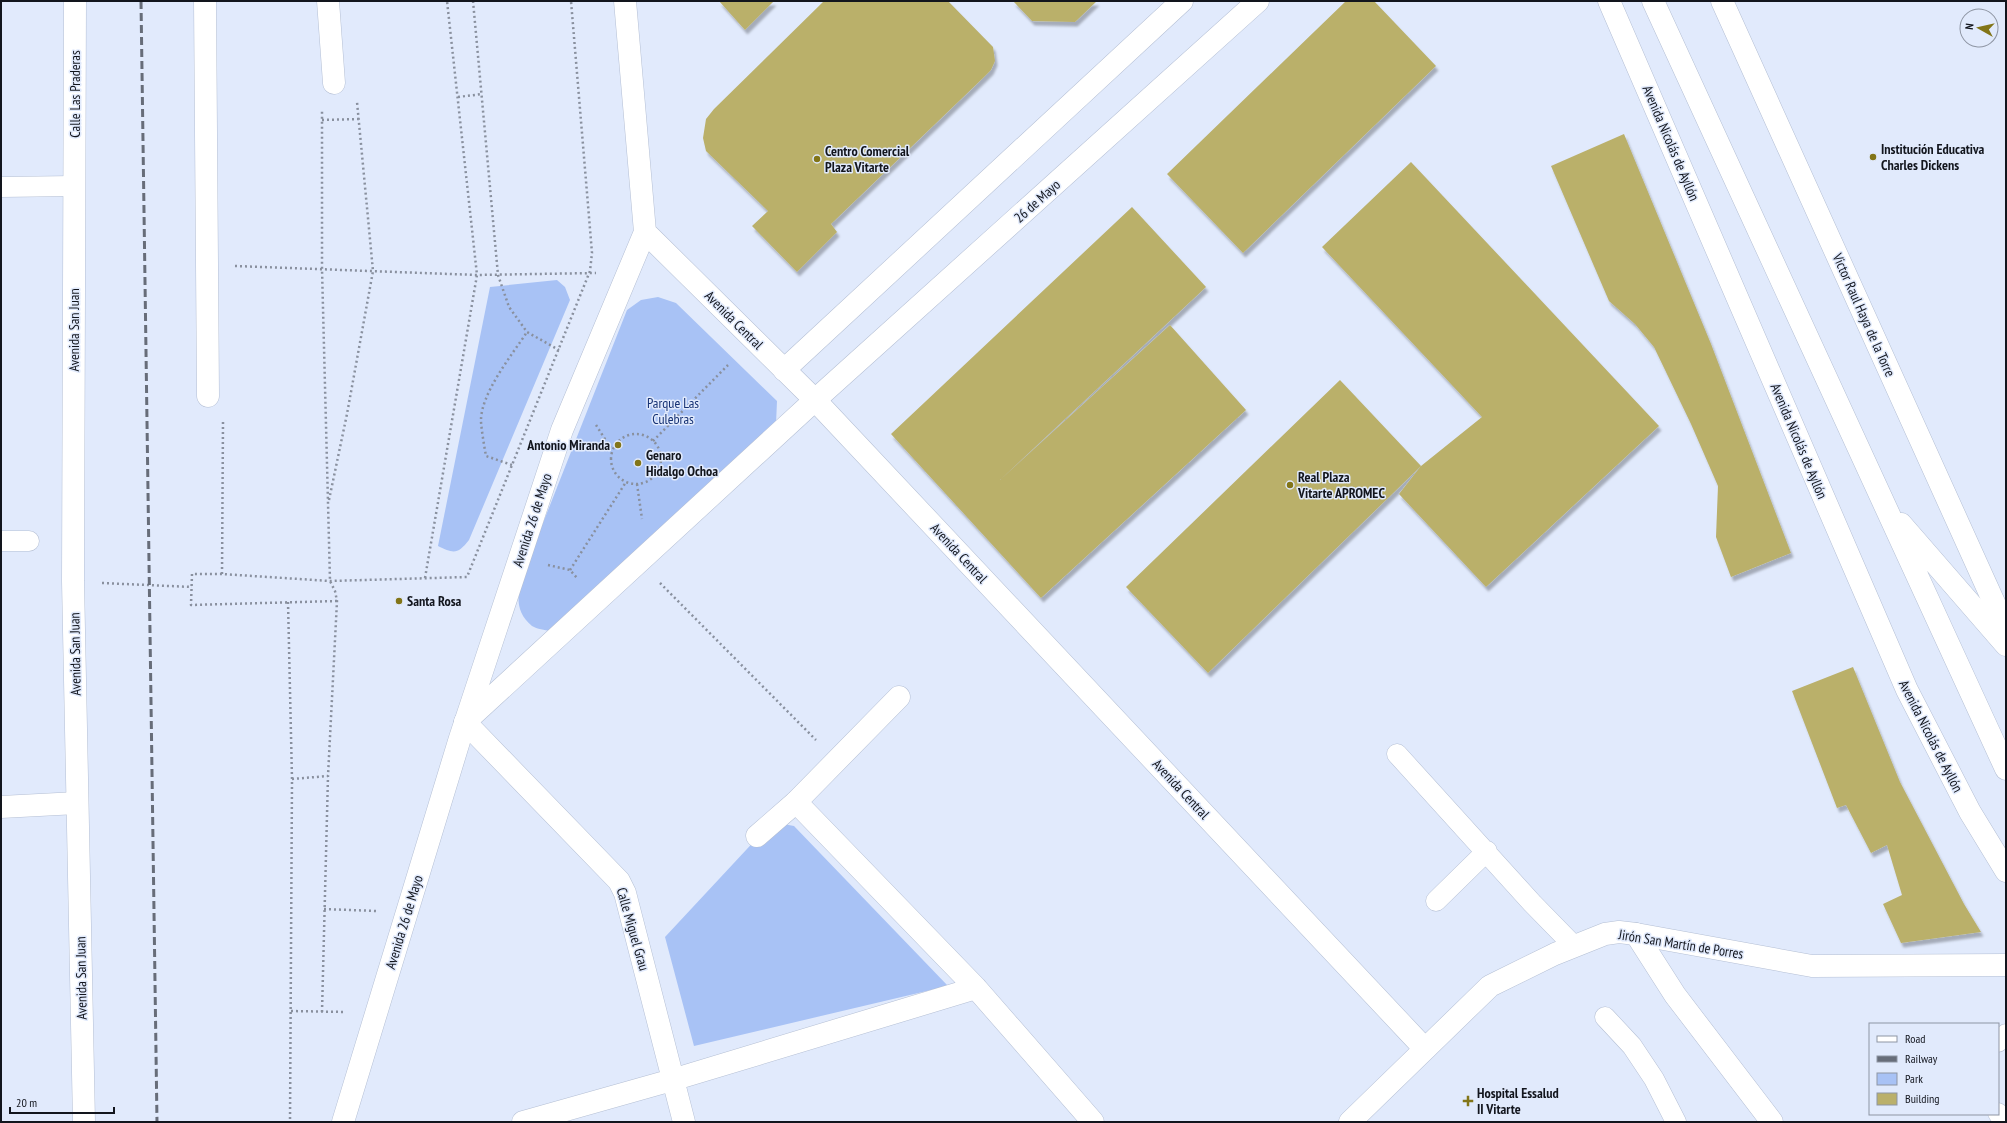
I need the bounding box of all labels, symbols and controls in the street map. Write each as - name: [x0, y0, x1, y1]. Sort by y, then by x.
- north arrow: [1959, 8, 1999, 48]
- text: N: [1962, 23, 1976, 31]
- street label: Calle Las Praderas: [66, 50, 84, 138]
- street label: Avenida Nicolás de Ayllón: [1639, 83, 1703, 203]
- place label: Institución Educativa Charles Dickens: [1881, 140, 1984, 174]
- place label: Centro Comercial Plaza Vitarte: [825, 142, 910, 176]
- marker: Institución Educativa Charles Dickens: [1868, 152, 1878, 162]
- marker: Centro Comercial Plaza Vitarte: [812, 154, 822, 164]
- street label: 26 de Mayo: [1010, 176, 1064, 226]
- street label: Victor Raul Haya de la Torre: [1828, 250, 1899, 380]
- street label: Avenida Central: [701, 287, 768, 354]
- street label: Avenida San Juan: [65, 288, 83, 372]
- street label: Avenida Nicolás de Ayllón: [1767, 381, 1831, 501]
- park label: Parque Las Culebras: [647, 394, 699, 428]
- place label: Antonio Miranda: [526, 436, 610, 454]
- marker: Antonio Miranda: [613, 440, 623, 450]
- place label: Genaro Hidalgo Ochoa: [646, 446, 718, 480]
- marker: Genaro Hidalgo Ochoa: [633, 458, 643, 468]
- place label: Real Plaza Vitarte APROMEC: [1297, 468, 1385, 502]
- street label: Avenida 26 de Mayo: [508, 471, 556, 569]
- marker: Real Plaza Vitarte APROMEC: [1285, 480, 1295, 490]
- street label: Avenida Central: [927, 519, 992, 587]
- place label: Santa Rosa: [407, 592, 462, 610]
- marker: Santa Rosa: [394, 596, 404, 606]
- street label: Avenida San Juan: [65, 612, 85, 696]
- street label: Avenida Nicolás de Ayllón: [1895, 677, 1967, 795]
- street label: Avenida Central: [1149, 755, 1214, 823]
- street label: Avenida 26 de Mayo: [381, 873, 427, 971]
- street label: Calle Miguel Grau: [613, 885, 653, 973]
- street label: Jirón San Martín de Porres: [1616, 925, 1745, 963]
- street label: Avenida San Juan: [71, 936, 91, 1020]
- legend: [1869, 1023, 1999, 1115]
- text: Road: [1905, 1031, 1925, 1046]
- text: Railway: [1905, 1051, 1938, 1066]
- text: Park: [1905, 1071, 1923, 1086]
- place label: Hospital Essalud II Vitarte: [1477, 1084, 1559, 1118]
- scale bar: [10, 1089, 114, 1115]
- text: Building: [1905, 1091, 1940, 1106]
- text: 20 m: [16, 1095, 37, 1110]
- marker: Hospital Essalud II Vitarte: [1462, 1095, 1474, 1107]

